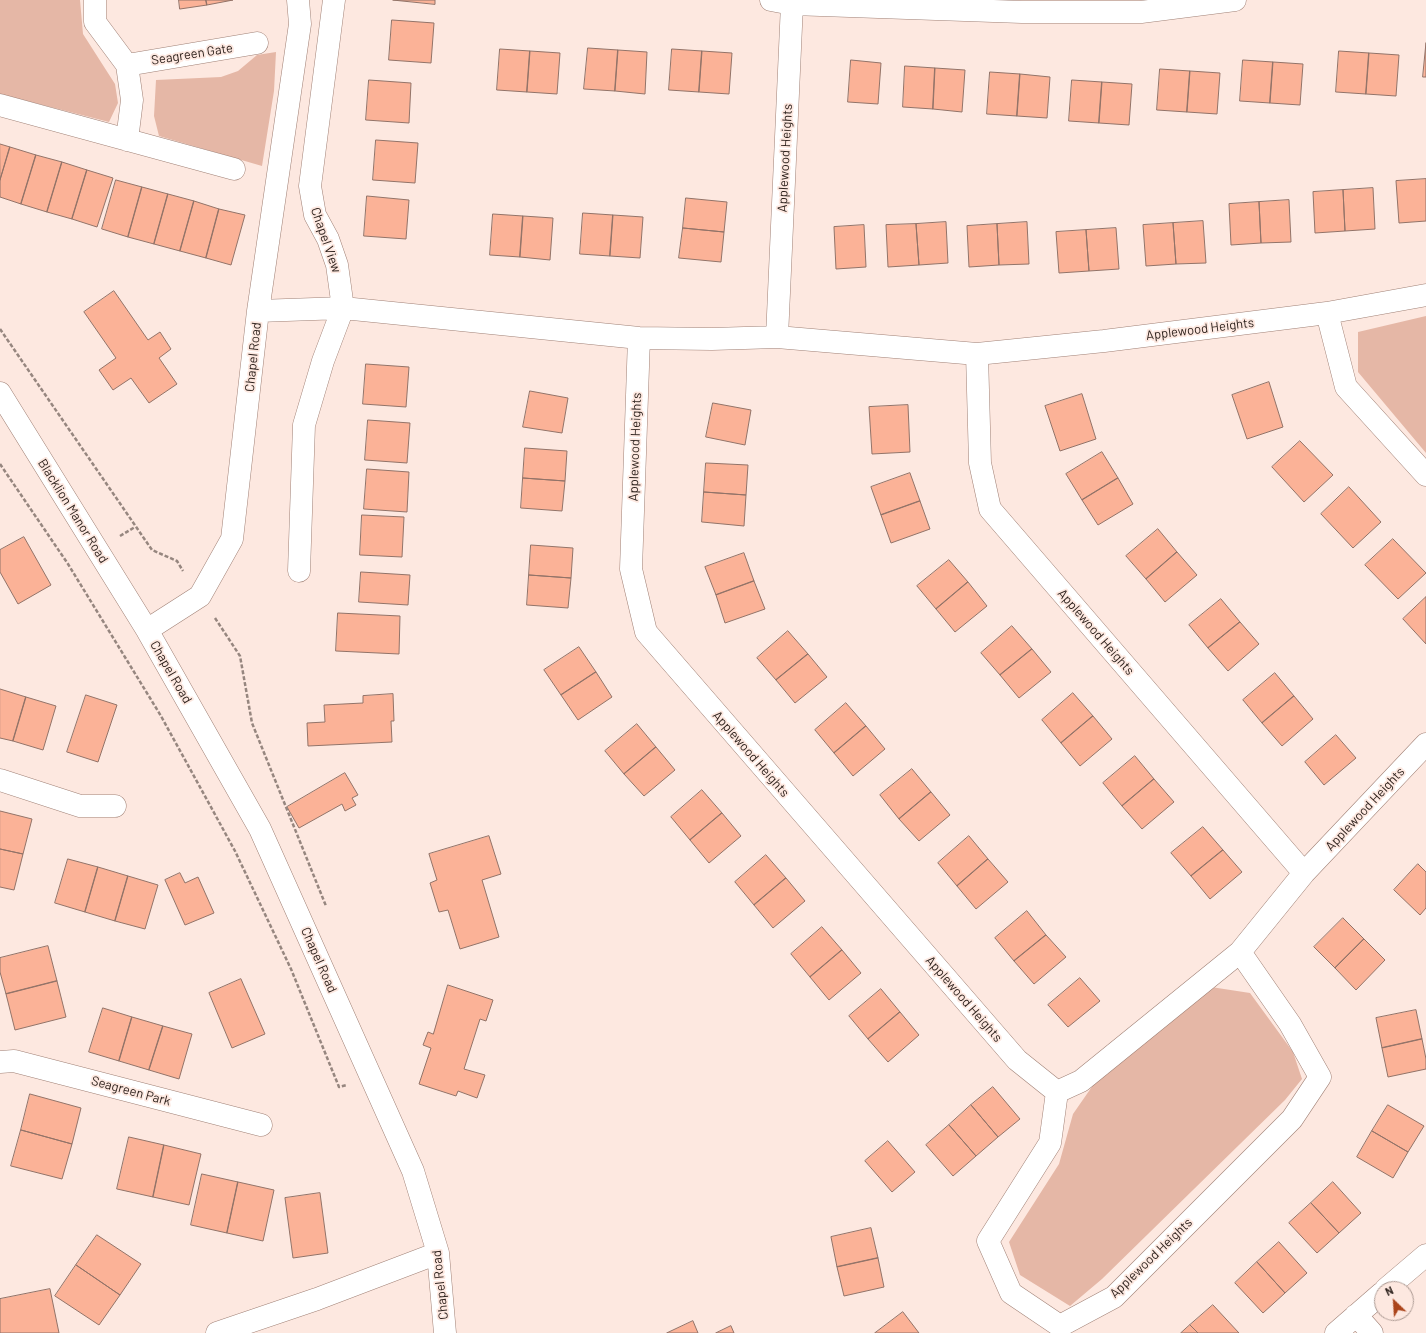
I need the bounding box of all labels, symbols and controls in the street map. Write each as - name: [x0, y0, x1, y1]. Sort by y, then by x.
- street label: Seagreen Gate: [150, 40, 234, 68]
- street label: Applewood Heights: [774, 103, 796, 213]
- street label: Chapel View: [308, 205, 344, 275]
- street label: Applewood Heights: [1145, 315, 1255, 343]
- street label: Chapel Road: [242, 321, 264, 393]
- street label: Applewood Heights: [625, 392, 645, 502]
- street label: Blacklion Manor Road: [35, 456, 111, 566]
- street label: Applewood Heights: [1054, 586, 1138, 678]
- street label: Chapel Road: [147, 638, 195, 706]
- street label: Applewood Heights: [709, 708, 793, 800]
- street label: Applewood Heights: [1322, 764, 1408, 854]
- street label: Chapel Road: [298, 925, 340, 995]
- street label: Applewood Heights: [922, 953, 1006, 1045]
- street label: Seagreen Park: [90, 1073, 172, 1109]
- street label: Applewood Heights: [1106, 1215, 1196, 1301]
- street label: Chapel Road: [429, 1249, 451, 1321]
- north arrow: [1374, 1281, 1414, 1321]
- text: N: [1383, 1283, 1395, 1298]

